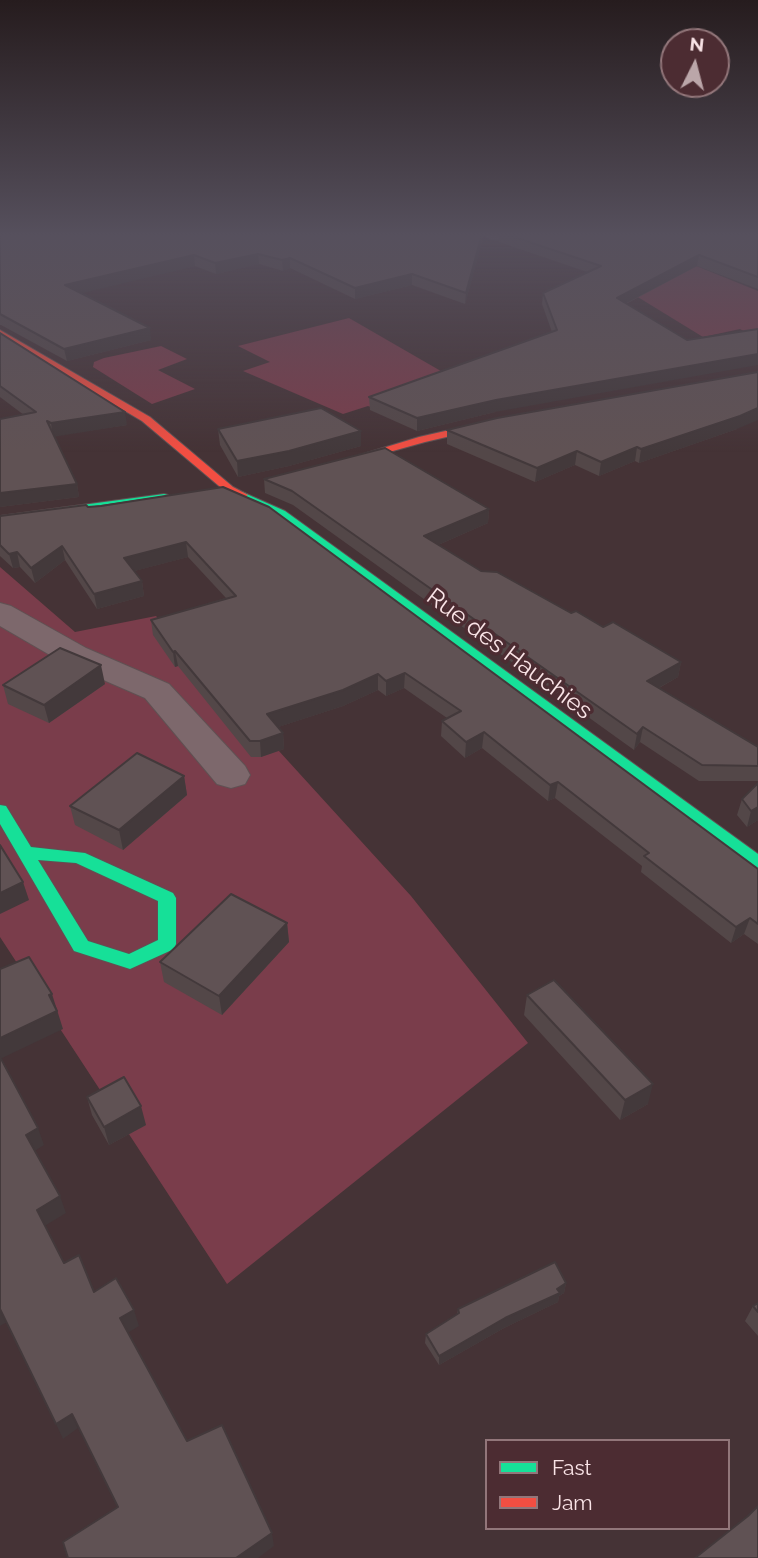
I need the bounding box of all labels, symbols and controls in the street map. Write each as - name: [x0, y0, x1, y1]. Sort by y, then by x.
- north arrow: [660, 28, 730, 98]
- text: N: [689, 32, 705, 56]
- street label: Rue des Hauchies: [421, 582, 597, 726]
- legend: [485, 1439, 730, 1530]
- text: Fast: [552, 1455, 592, 1480]
- text: Jam: [552, 1490, 593, 1515]

